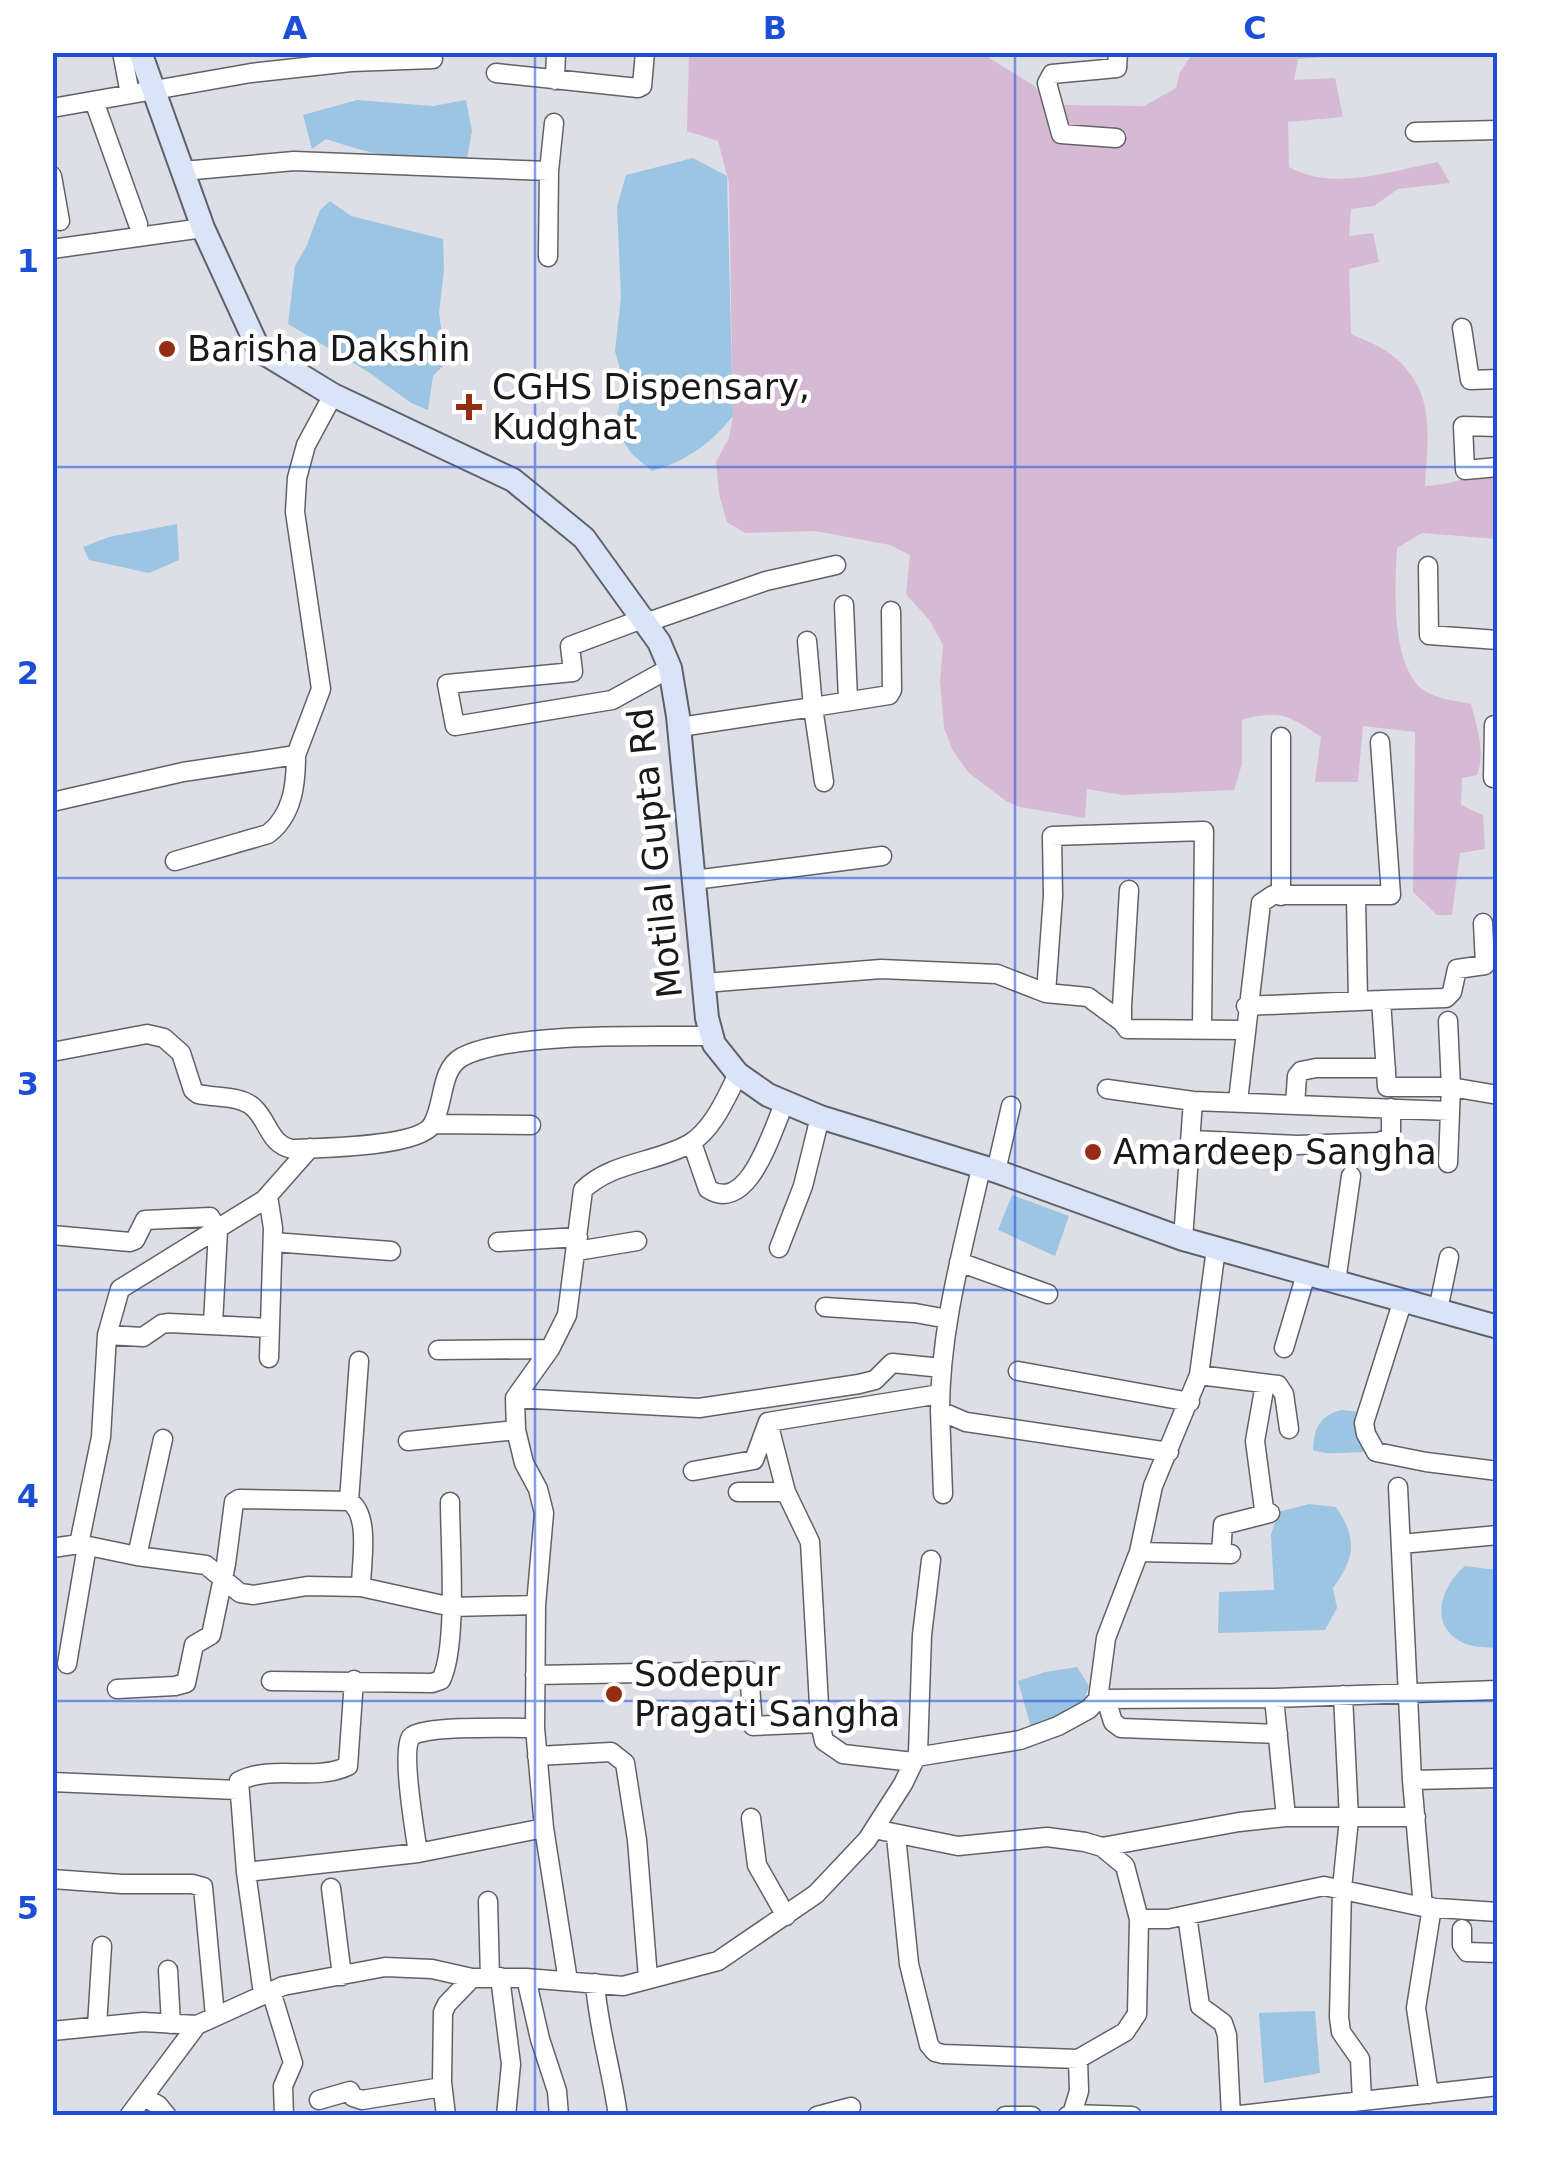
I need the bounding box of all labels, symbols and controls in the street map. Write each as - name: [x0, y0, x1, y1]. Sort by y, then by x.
- text: A: [283, 9, 308, 47]
- text: B: [763, 9, 787, 47]
- text: C: [1243, 9, 1267, 47]
- text: 1: [17, 242, 39, 280]
- place label: Barisha Dakshin: [187, 329, 471, 369]
- marker: Barisha Dakshin: [156, 338, 178, 360]
- place label: CGHS Dispensary, Kudghat: [492, 367, 810, 447]
- marker: CGHS Dispensary, Kudghat: [456, 394, 482, 420]
- text: 2: [17, 654, 39, 692]
- street label: Motilal Gupta Rd: [620, 706, 690, 1000]
- text: 3: [17, 1065, 39, 1103]
- place label: Amardeep Sangha: [1113, 1132, 1437, 1172]
- marker: Amardeep Sangha: [1082, 1141, 1104, 1163]
- text: 4: [17, 1477, 39, 1515]
- place label: Sodepur Pragati Sangha: [634, 1654, 900, 1734]
- marker: Sodepur Pragati Sangha: [603, 1683, 625, 1705]
- text: 5: [17, 1889, 39, 1927]

